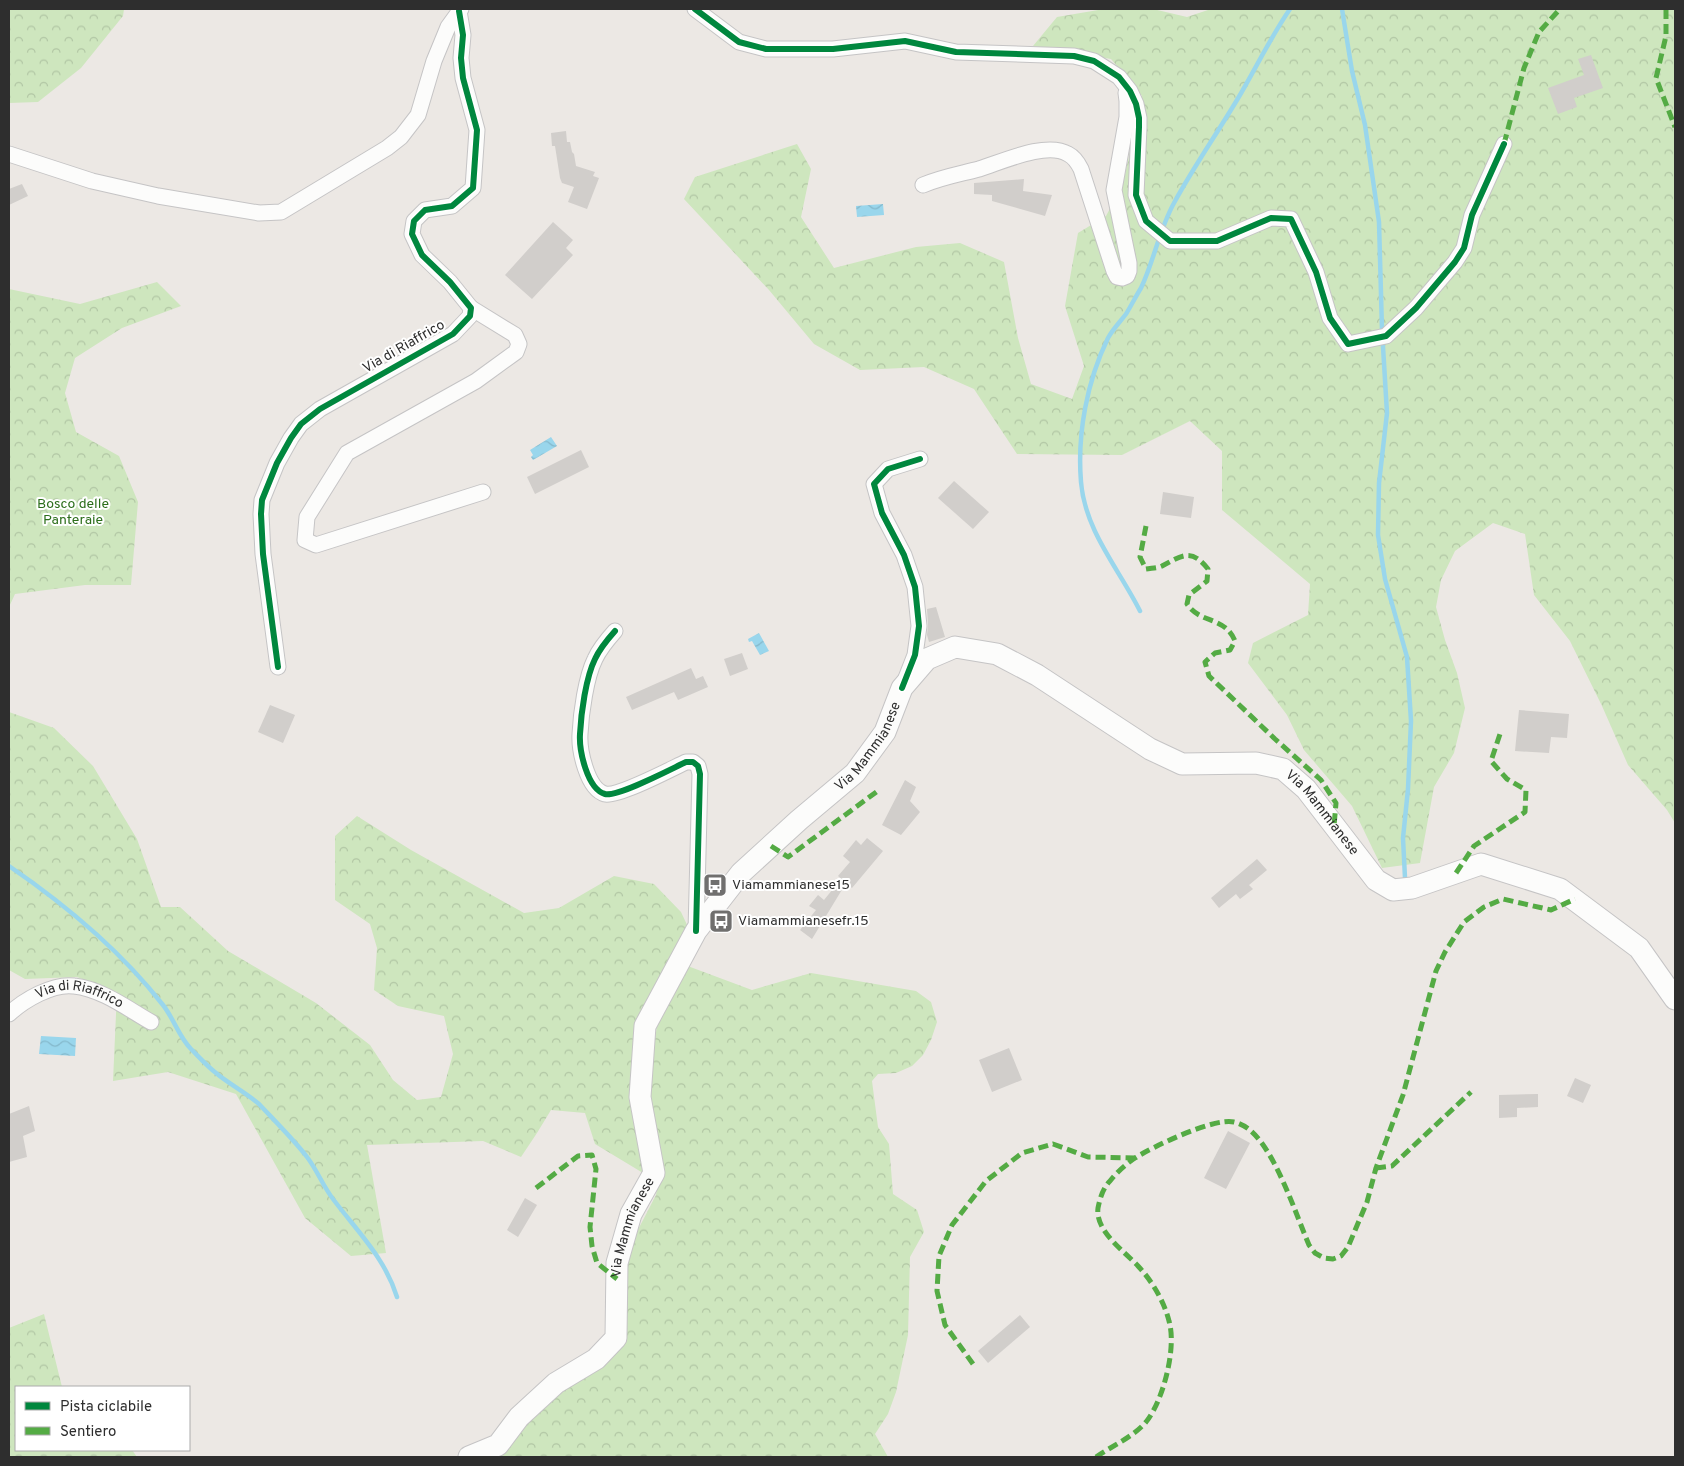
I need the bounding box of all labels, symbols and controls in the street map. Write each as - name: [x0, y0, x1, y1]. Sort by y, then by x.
- street label: Via di Riaffrico: [360, 317, 448, 377]
- park label: Bosco delle Panteraie: [37, 496, 109, 529]
- street label: Via Mammianese: [831, 699, 904, 795]
- street label: Via Mammianese: [1282, 766, 1362, 859]
- bus stop icon: Viamammianese15: [702, 872, 728, 898]
- place label: Viamammianese15: [732, 877, 850, 894]
- bus stop icon: Viamammianesefr.15: [708, 908, 734, 934]
- place label: Viamammianesefr.15: [738, 913, 869, 930]
- street label: Via di Riaffrico: [33, 977, 127, 1012]
- street label: Via Mammianese: [608, 1174, 658, 1278]
- legend: [15, 1386, 190, 1451]
- text: Pista ciclabile: [60, 1398, 152, 1417]
- text: Sentiero: [60, 1423, 116, 1442]

